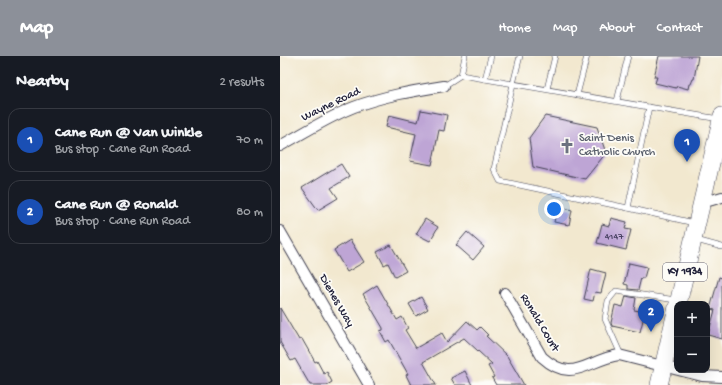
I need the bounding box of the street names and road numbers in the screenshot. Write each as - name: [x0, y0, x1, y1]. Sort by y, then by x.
- street label: Wayne Road: [299, 84, 364, 125]
- road number: KY 1934: [663, 263, 707, 281]
- street label: Dienes Way: [315, 271, 357, 330]
- street label: Ronald Court: [516, 292, 562, 355]

